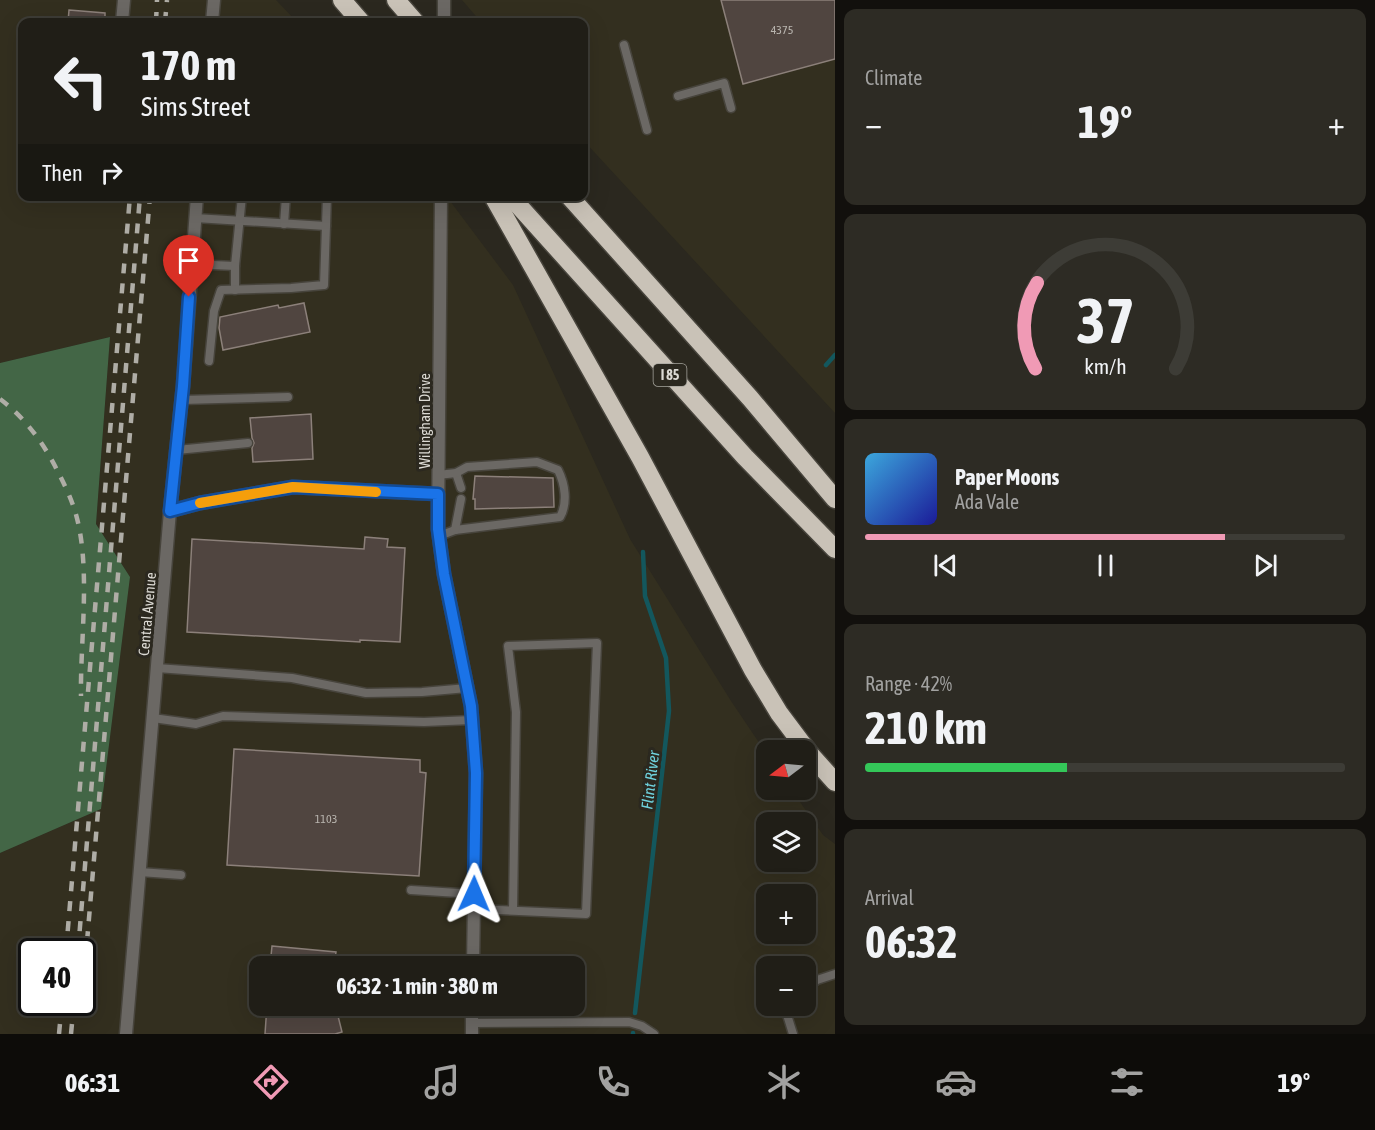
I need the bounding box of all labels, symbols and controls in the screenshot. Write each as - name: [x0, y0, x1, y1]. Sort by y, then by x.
- house number: 4375: [771, 23, 793, 37]
- text: 170 m: [141, 41, 236, 89]
- icon: left: [42, 42, 120, 120]
- text: Climate: [865, 66, 922, 89]
- text: Sims Street: [141, 91, 250, 122]
- text: 19°: [1078, 96, 1132, 148]
- text: −: [865, 104, 882, 142]
- text: +: [1328, 104, 1345, 142]
- icon: right: [95, 156, 128, 189]
- text: Then: [42, 160, 83, 186]
- pin: [163, 235, 214, 297]
- icon: arrive: [172, 244, 205, 277]
- text: 37: [1076, 285, 1134, 356]
- text: km/h: [1084, 354, 1126, 379]
- road number: I 85: [654, 364, 686, 386]
- street label: Willingham Drive: [416, 373, 433, 469]
- text: Paper Moons: [955, 464, 1059, 490]
- text: Ada Vale: [955, 490, 1019, 513]
- icon: previous: [929, 549, 962, 582]
- icon: pause: [1089, 549, 1122, 582]
- icon: next: [1249, 549, 1282, 582]
- street label: Central Avenue: [135, 571, 159, 656]
- text: Range · 42%: [865, 672, 952, 695]
- text: 210 km: [865, 702, 987, 754]
- north arrow: [756, 740, 816, 800]
- map controls: [756, 740, 816, 1016]
- water label: Flint River: [637, 748, 663, 810]
- house number: 1103: [315, 812, 337, 826]
- button: layers: [756, 812, 816, 872]
- position arrow: [442, 862, 506, 926]
- button: +: [756, 884, 816, 944]
- text: Arrival: [865, 886, 914, 909]
- text: 06:32: [865, 916, 958, 968]
- speed limit sign: 40: [18, 938, 96, 1016]
- button: −: [756, 956, 816, 1016]
- text: 06:32 · 1 min · 380 m: [336, 973, 498, 999]
- icon: directions: [250, 1061, 292, 1103]
- icon: music: [421, 1061, 463, 1103]
- icon: phone: [592, 1061, 634, 1103]
- icon: climate: [763, 1061, 805, 1103]
- icon: car: [935, 1061, 977, 1103]
- icon: filters: [1106, 1061, 1148, 1103]
- text: 06:31: [65, 1067, 120, 1098]
- text: 19°: [1277, 1067, 1310, 1098]

